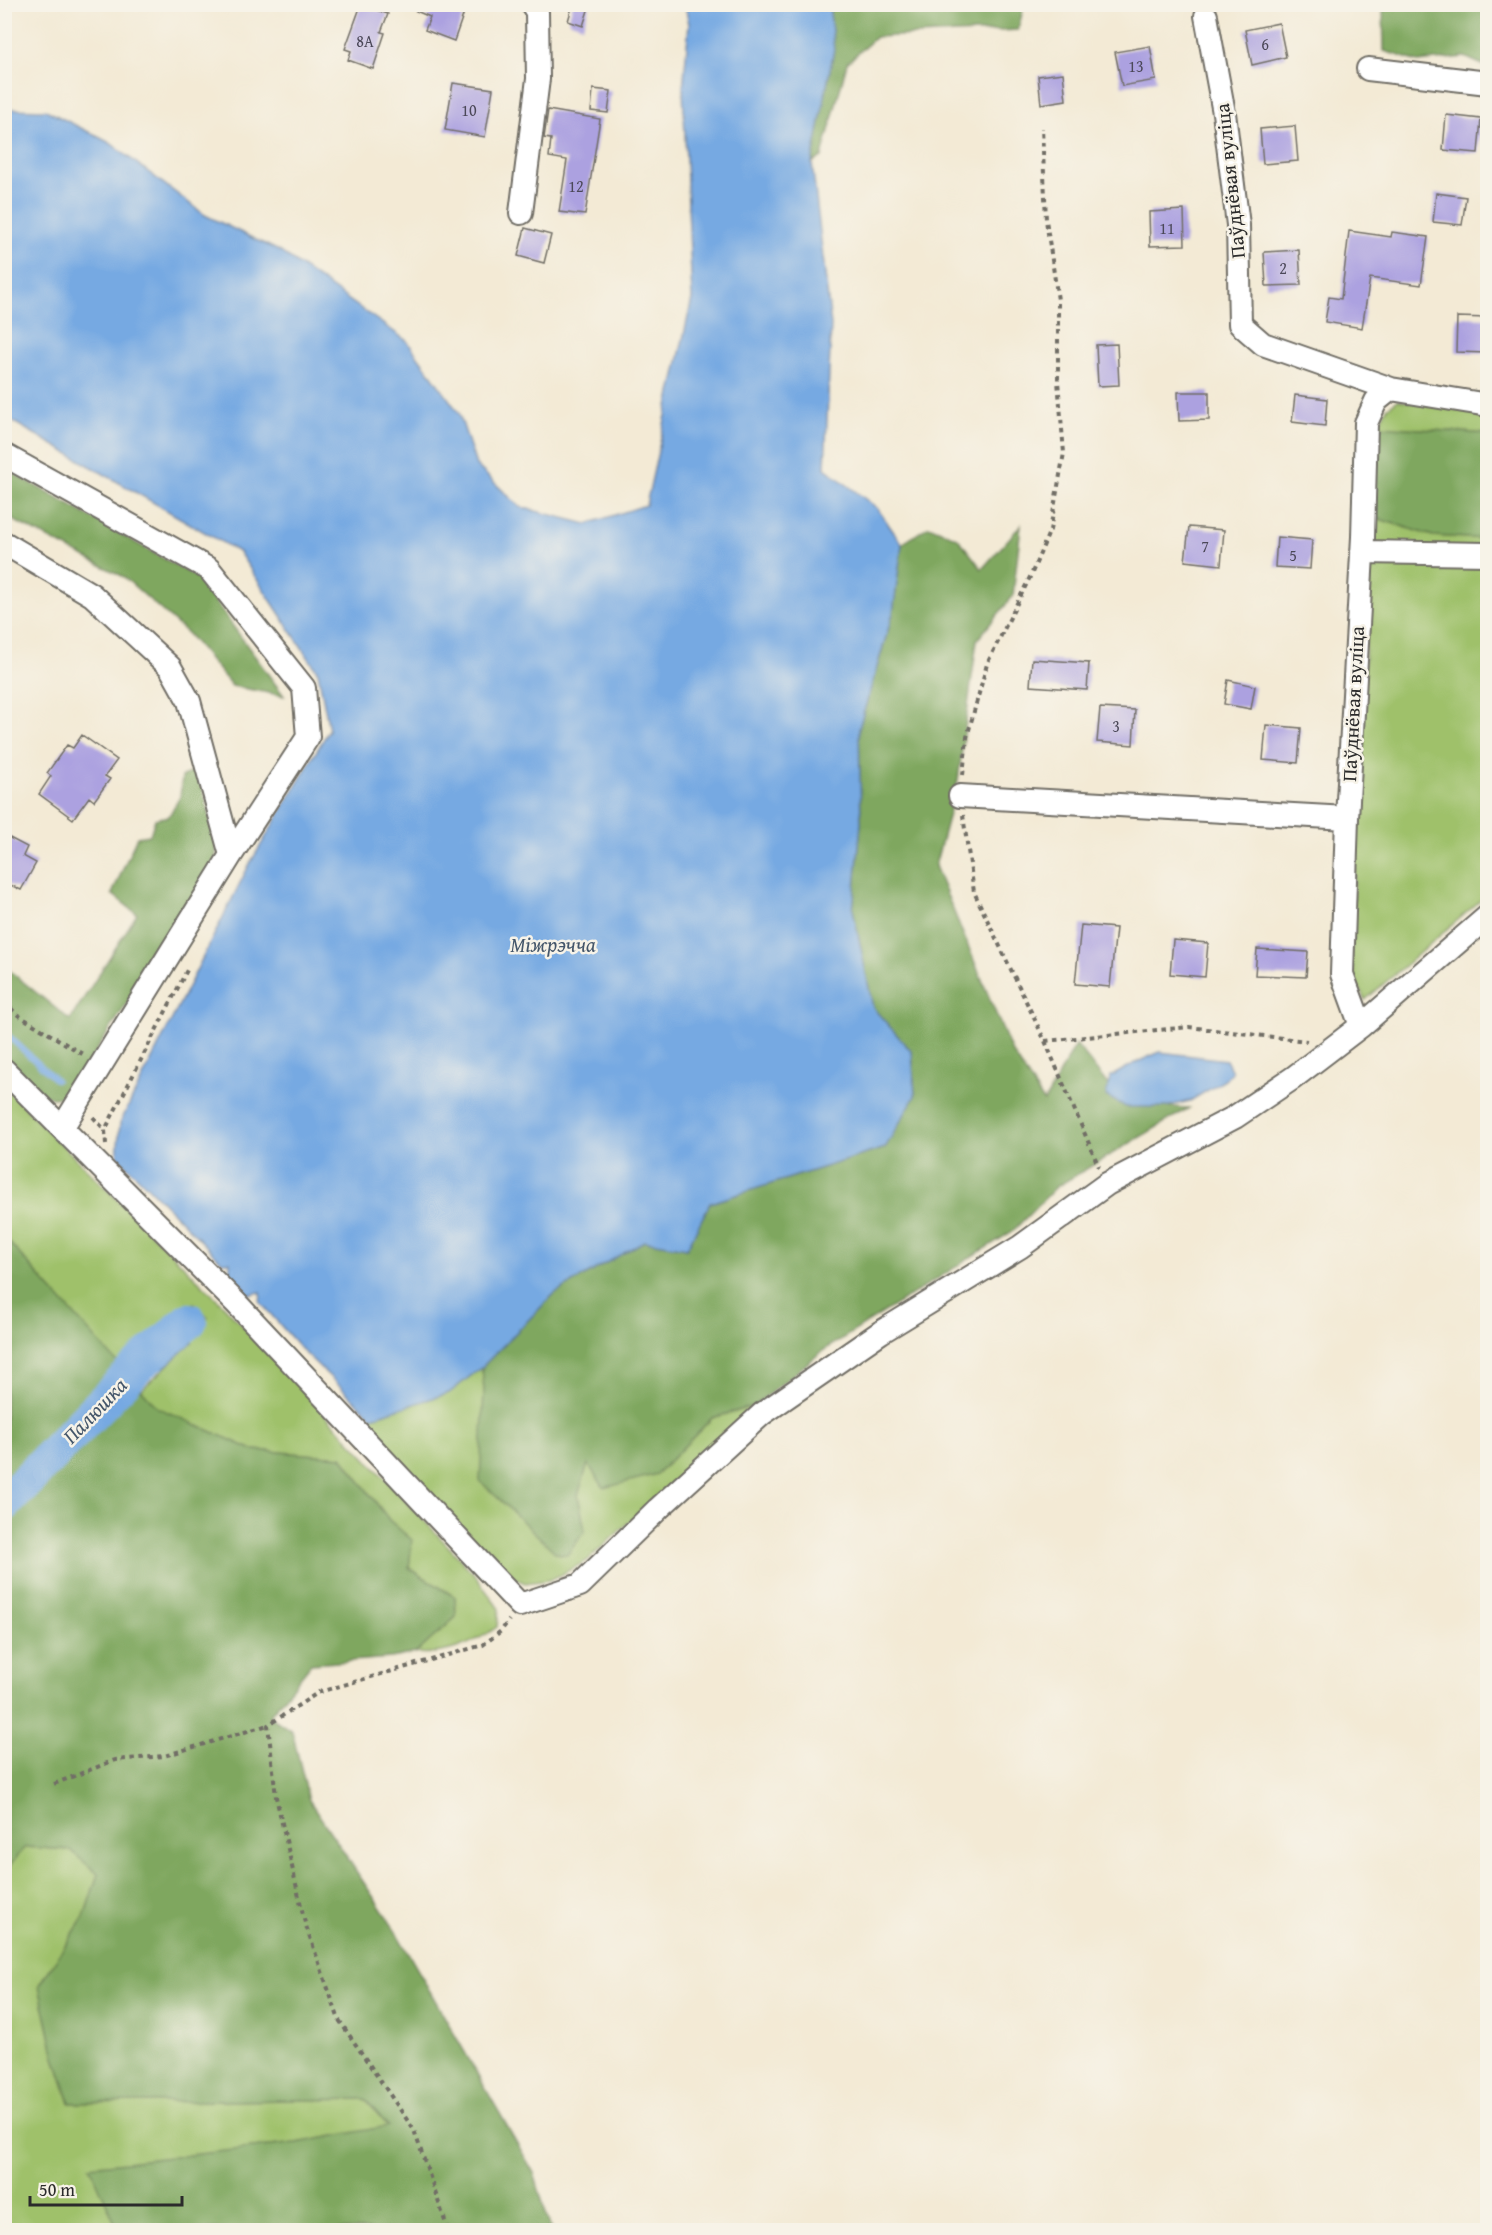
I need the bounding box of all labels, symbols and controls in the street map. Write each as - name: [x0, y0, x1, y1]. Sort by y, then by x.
- house number: 8А: [356, 29, 374, 53]
- house number: 6: [1261, 32, 1269, 56]
- house number: 13: [1128, 54, 1144, 78]
- house number: 10: [461, 98, 477, 122]
- street label: Паўднёвая вуліца: [1207, 102, 1252, 260]
- house number: 12: [568, 174, 584, 198]
- house number: 11: [1159, 216, 1175, 240]
- house number: 2: [1279, 256, 1287, 280]
- house number: 7: [1201, 534, 1209, 558]
- house number: 5: [1289, 543, 1297, 567]
- street label: Паўднёвая вуліца: [1334, 625, 1371, 782]
- house number: 3: [1112, 714, 1120, 738]
- water label: Міжрэчча: [510, 929, 596, 960]
- water label: Палюшка: [55, 1370, 134, 1451]
- scale bar: [30, 2169, 182, 2207]
- text: 50 m: [39, 2176, 75, 2203]

